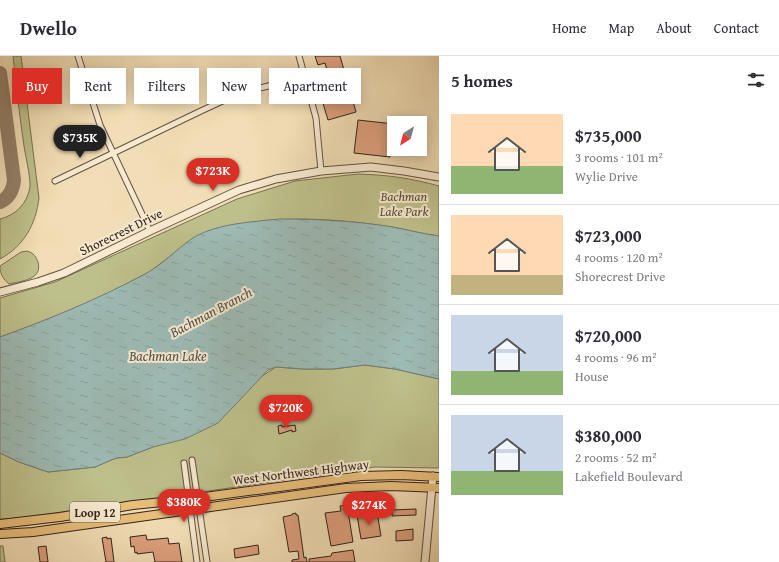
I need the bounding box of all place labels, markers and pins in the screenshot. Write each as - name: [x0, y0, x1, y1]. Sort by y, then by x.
- pin: $735K: [52, 125, 108, 159]
- pin: $723K: [185, 158, 241, 192]
- pin: $720K: [258, 395, 314, 429]
- pin: $380K: [156, 489, 212, 523]
- pin: $274K: [341, 492, 397, 526]

